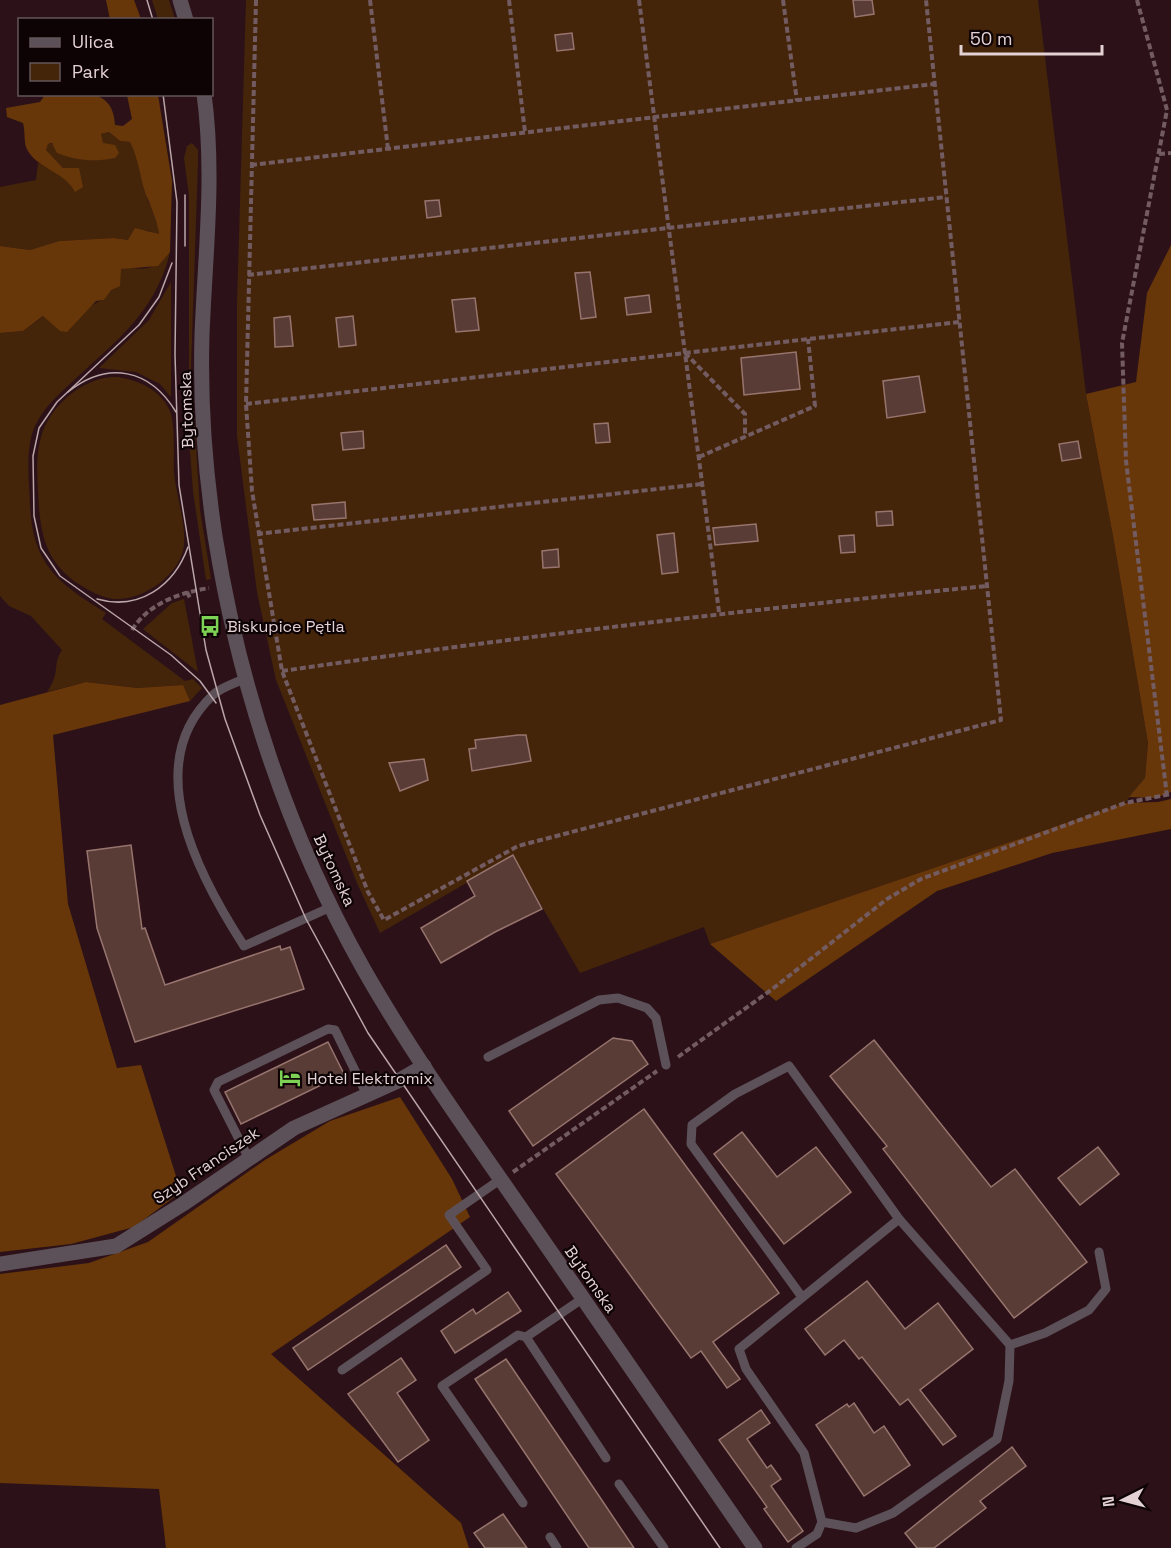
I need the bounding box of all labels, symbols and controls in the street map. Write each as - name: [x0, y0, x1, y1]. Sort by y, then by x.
- legend: [18, 18, 213, 96]
- scale bar: [961, 18, 1102, 56]
- text: 50 m: [970, 27, 1012, 50]
- text: Ulica: [72, 30, 114, 53]
- text: Park: [72, 60, 110, 83]
- street label: Bytomska: [175, 371, 198, 449]
- bus stop icon: Biskupice Pętla: [198, 614, 222, 638]
- place label: Biskupice Pętla: [227, 616, 345, 637]
- street label: Bytomska: [309, 831, 360, 910]
- hotel icon: Hotel Elektromix: [278, 1066, 302, 1090]
- place label: Hotel Elektromix: [307, 1068, 433, 1089]
- street label: Szyb Franciszek: [149, 1122, 264, 1209]
- street label: Bytomska: [560, 1242, 621, 1317]
- north arrow: [1093, 1470, 1153, 1530]
- text: N: [1098, 1495, 1120, 1508]

